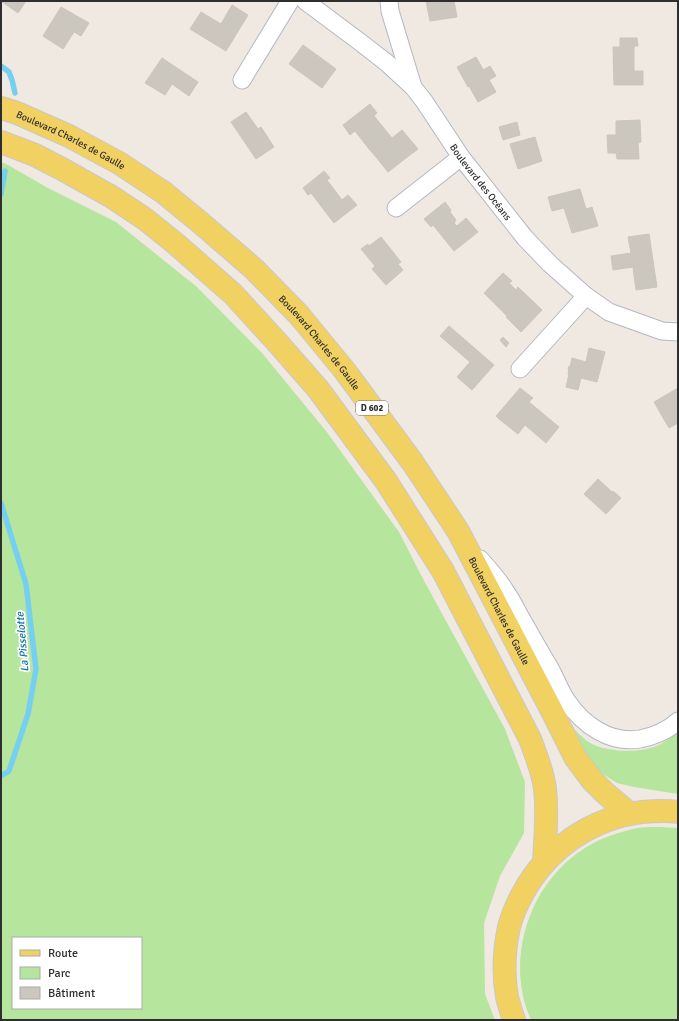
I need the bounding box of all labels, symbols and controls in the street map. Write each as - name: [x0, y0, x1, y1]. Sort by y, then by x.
- street label: Boulevard Charles de Gaulle: [14, 108, 127, 172]
- street label: Boulevard des Océans: [447, 142, 514, 223]
- street label: Boulevard Charles de Gaulle: [276, 293, 362, 393]
- road number: D 602: [356, 401, 388, 415]
- street label: Boulevard Charles de Gaulle: [466, 555, 532, 667]
- water label: La Pisselotte: [13, 611, 32, 672]
- legend: [12, 937, 142, 1009]
- text: Route: [48, 946, 78, 961]
- text: Parc: [48, 966, 71, 981]
- text: Bâtiment: [48, 986, 95, 1001]

